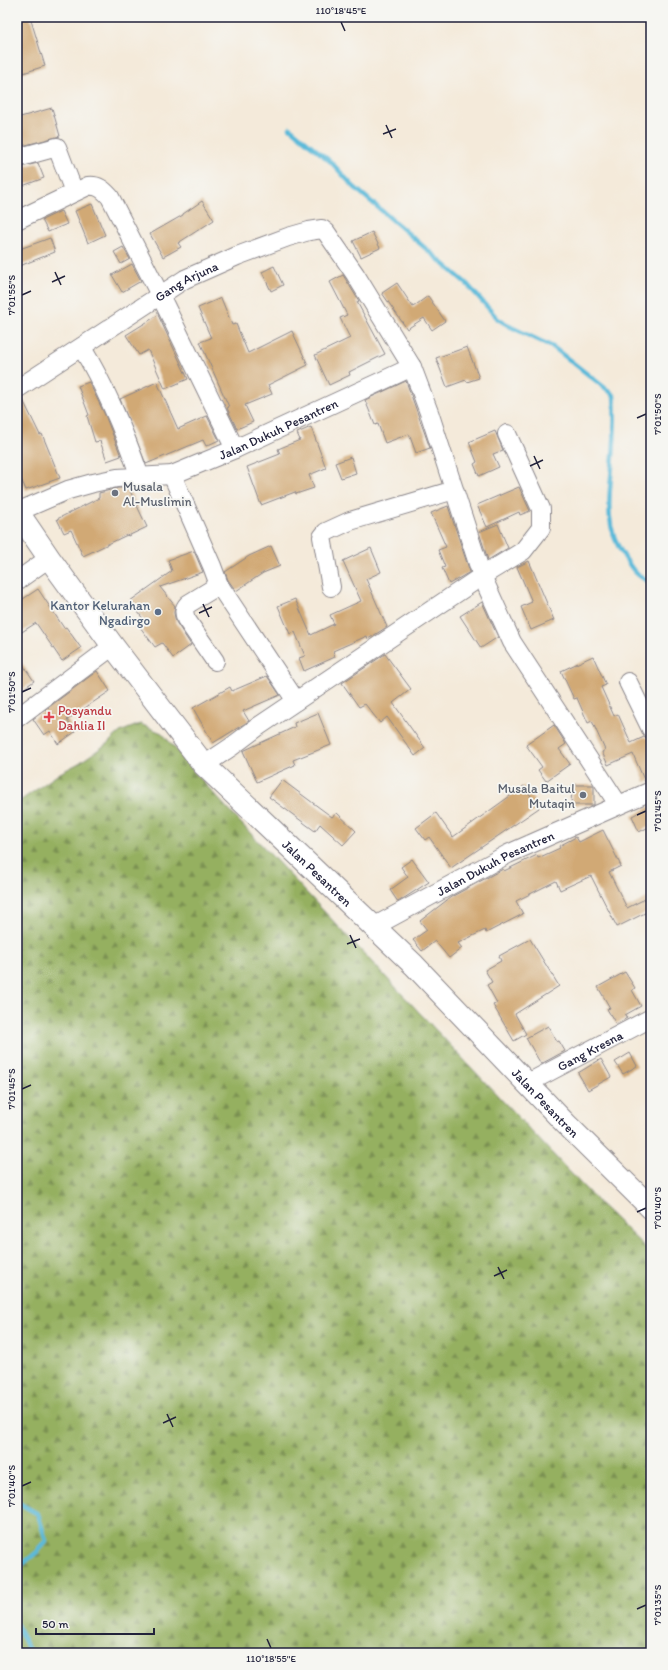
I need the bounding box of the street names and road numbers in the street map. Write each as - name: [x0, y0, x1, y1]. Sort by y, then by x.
- street label: Gang Arjuna: [152, 258, 221, 305]
- street label: Jalan Dukuh Pesantren: [217, 395, 341, 463]
- street label: Jalan Dukuh Pesantren: [434, 827, 557, 899]
- street label: Jalan Pesantren: [279, 837, 355, 910]
- street label: Gang Kresna: [555, 1027, 626, 1074]
- street label: Jalan Pesantren: [509, 1065, 582, 1141]

